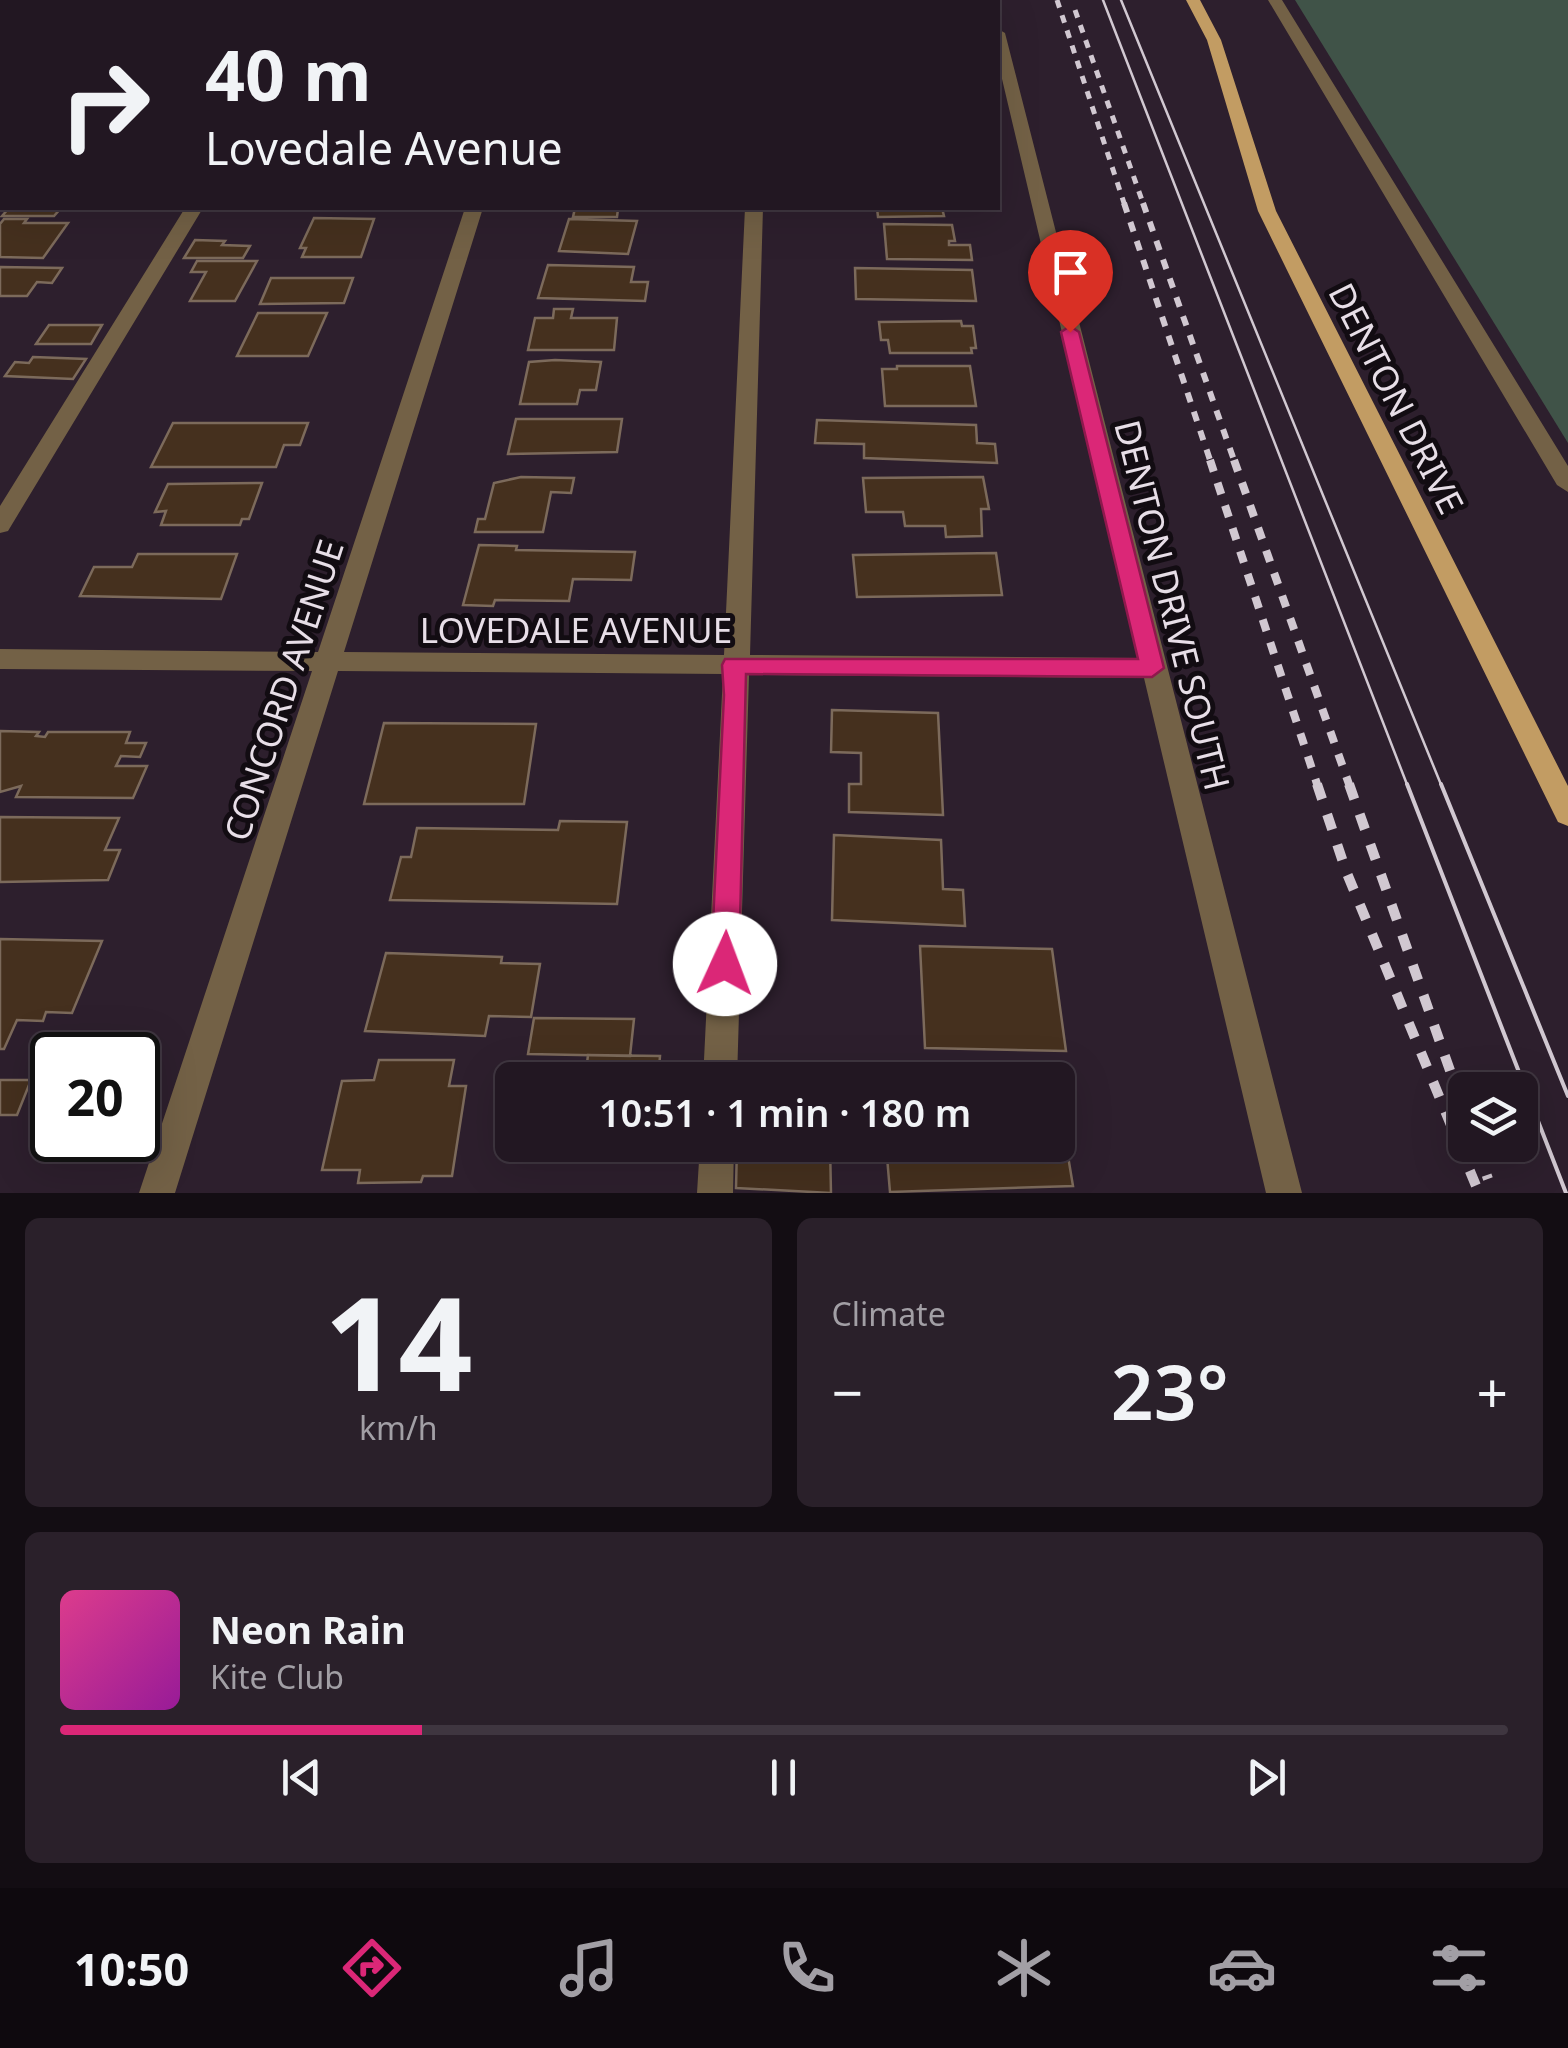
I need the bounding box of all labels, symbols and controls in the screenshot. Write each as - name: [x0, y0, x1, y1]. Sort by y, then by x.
- text: 40 m: [205, 26, 372, 122]
- icon: right: [40, 40, 170, 170]
- text: Lovedale Avenue: [205, 117, 563, 178]
- pin: [1028, 230, 1113, 333]
- icon: arrive: [1043, 245, 1098, 300]
- street label: DENTON DRIVE: [1319, 275, 1475, 521]
- street label: DENTON DRIVE SOUTH: [1104, 415, 1242, 795]
- street label: CONCORD AVENUE: [212, 534, 354, 846]
- street label: LOVEDALE AVENUE: [420, 606, 732, 653]
- position arrow: [673, 912, 777, 1016]
- speed limit sign: 20: [30, 1032, 160, 1162]
- map controls: [1448, 1072, 1538, 1162]
- button: layers: [1448, 1072, 1538, 1162]
- text: 10:51 · 1 min · 180 m: [599, 1086, 971, 1138]
- text: 14: [324, 1252, 473, 1429]
- text: Climate: [832, 1292, 946, 1335]
- text: 23°: [1111, 1340, 1229, 1442]
- text: −: [832, 1354, 863, 1429]
- text: +: [1477, 1354, 1508, 1429]
- text: km/h: [359, 1406, 438, 1449]
- text: Neon Rain: [210, 1603, 406, 1655]
- text: Kite Club: [210, 1655, 344, 1698]
- icon: previous: [274, 1750, 329, 1805]
- icon: pause: [756, 1750, 811, 1805]
- icon: next: [1239, 1750, 1294, 1805]
- icon: directions: [337, 1933, 407, 2003]
- icon: music: [554, 1933, 624, 2003]
- icon: phone: [772, 1933, 842, 2003]
- icon: climate: [989, 1933, 1059, 2003]
- icon: car: [1207, 1933, 1277, 2003]
- icon: filters: [1424, 1933, 1494, 2003]
- text: 10:50: [74, 1938, 189, 1999]

